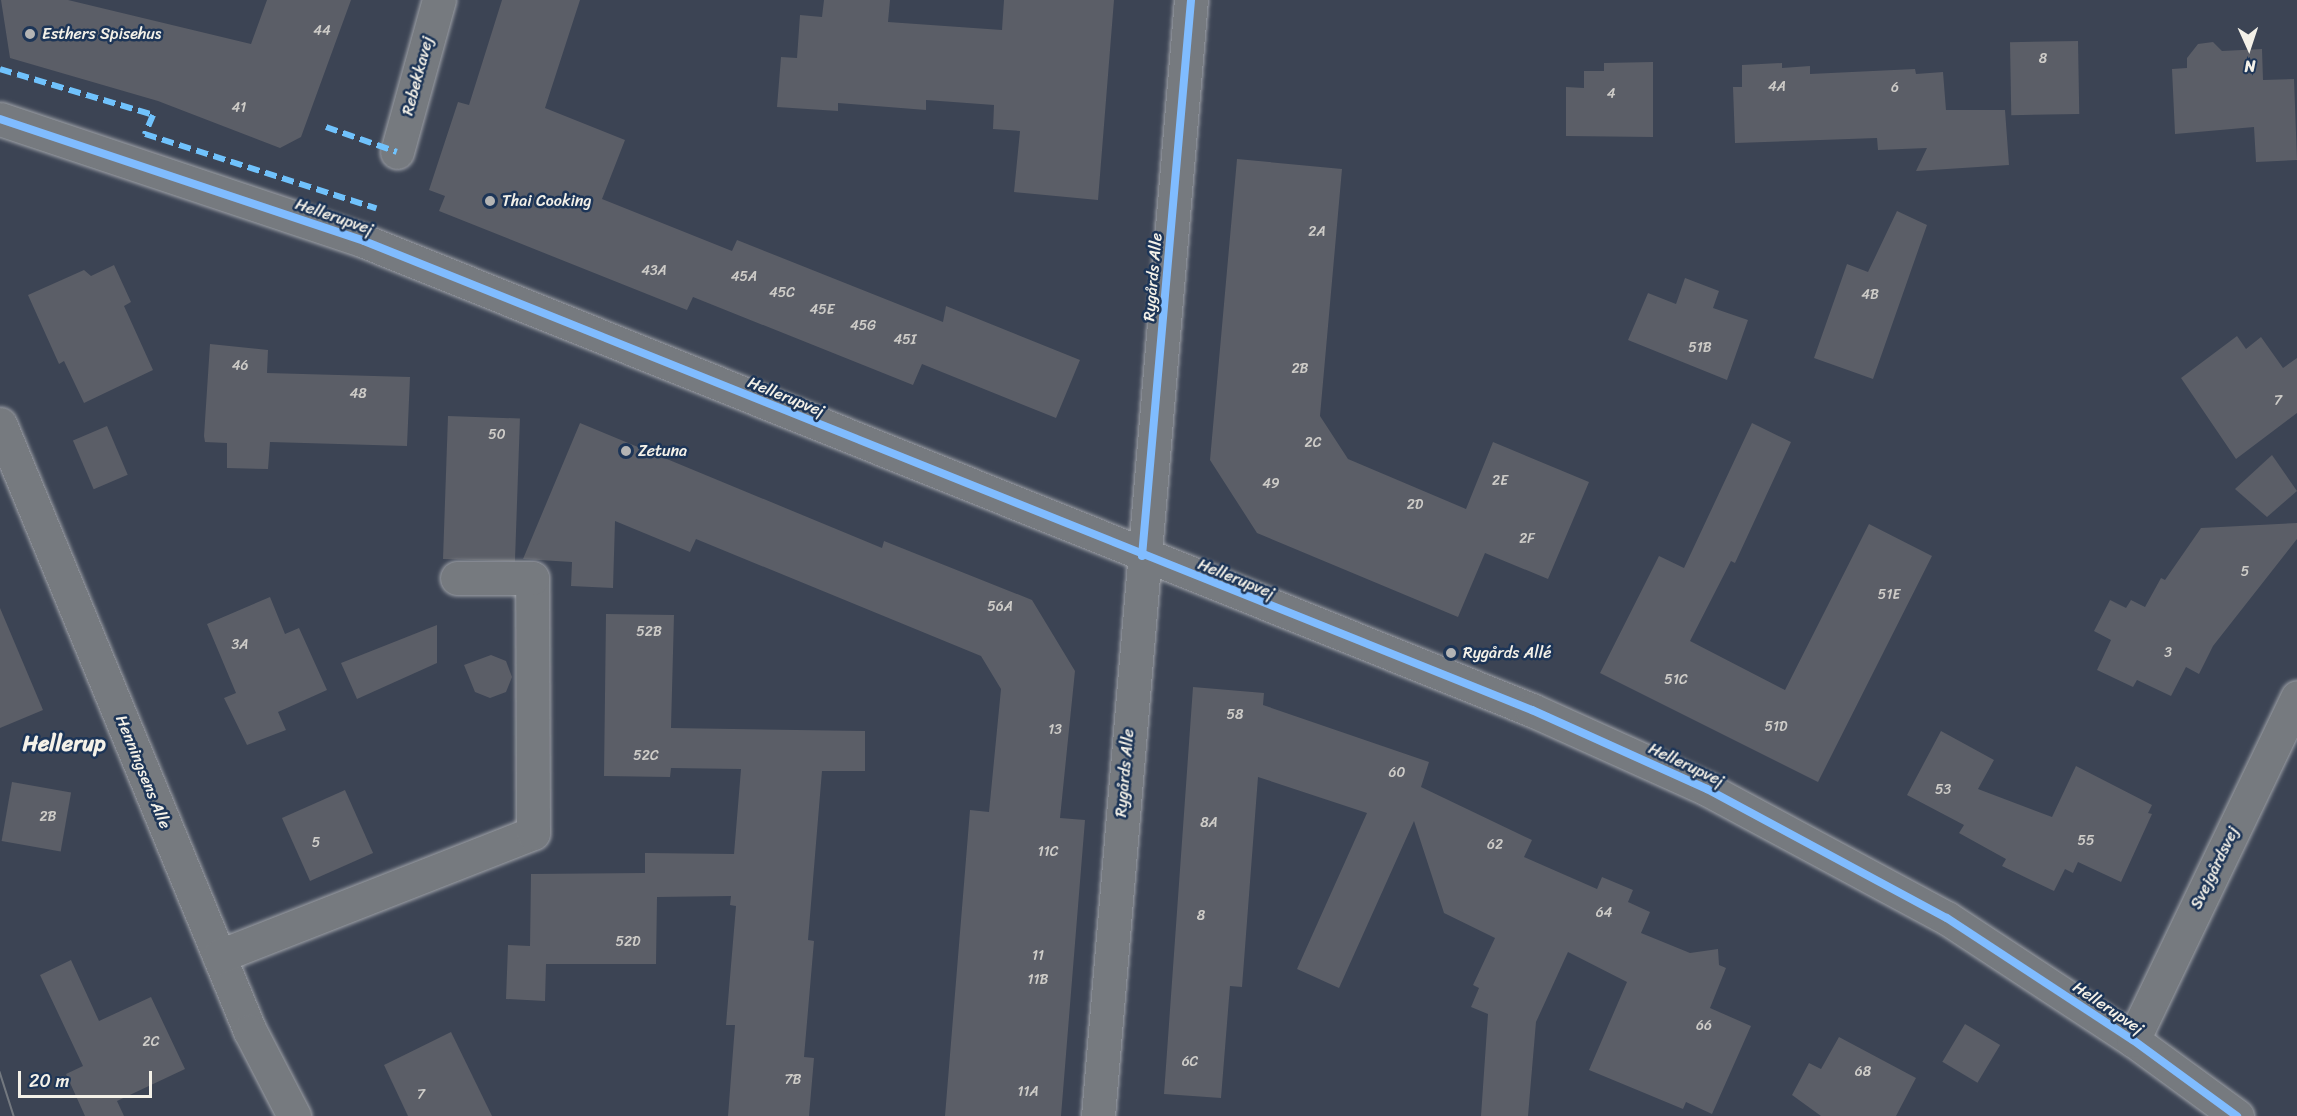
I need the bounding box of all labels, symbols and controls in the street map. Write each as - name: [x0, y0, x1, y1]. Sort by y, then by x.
- north arrow: [2219, 18, 2279, 78]
- house number: 44: [313, 23, 331, 39]
- place label: Esthers Spisehus: [42, 24, 163, 44]
- marker: Esthers Spisehus: [23, 27, 37, 41]
- street label: Rebekkavej: [398, 34, 438, 118]
- house number: 8: [2039, 51, 2047, 67]
- text: N: [2244, 52, 2256, 81]
- house number: 4A: [1768, 79, 1786, 95]
- house number: 6: [1891, 80, 1899, 96]
- house number: 4: [1607, 86, 1615, 102]
- house number: 41: [232, 100, 246, 116]
- place label: Thai Cooking: [502, 191, 592, 211]
- marker: Thai Cooking: [483, 194, 497, 208]
- street label: Hellerupvej: [293, 195, 375, 239]
- house number: 2A: [1308, 224, 1326, 240]
- street label: Rygårds Alle: [1140, 232, 1166, 322]
- house number: 43A: [641, 263, 667, 279]
- house number: 45A: [731, 269, 757, 285]
- house number: 45C: [769, 285, 795, 301]
- house number: 4B: [1861, 287, 1879, 303]
- house number: 45E: [809, 302, 835, 318]
- house number: 45G: [850, 318, 876, 334]
- house number: 45I: [894, 332, 916, 348]
- house number: 51B: [1688, 340, 1712, 356]
- house number: 46: [232, 358, 248, 374]
- house number: 2B: [1292, 361, 1308, 377]
- street label: Hellerupvej: [745, 373, 827, 421]
- house number: 48: [349, 386, 367, 402]
- house number: 7: [2274, 393, 2282, 409]
- house number: 50: [488, 427, 506, 443]
- house number: 2C: [1305, 435, 1321, 451]
- place label: Zetuna: [638, 441, 687, 461]
- marker: Zetuna: [619, 444, 633, 458]
- house number: 2E: [1492, 473, 1508, 489]
- house number: 49: [1262, 476, 1280, 492]
- house number: 2D: [1407, 497, 1423, 513]
- house number: 2F: [1519, 531, 1535, 547]
- street label: Hellerupvej: [1195, 555, 1277, 603]
- house number: 5: [2241, 564, 2249, 580]
- house number: 51E: [1878, 587, 1900, 603]
- house number: 56A: [987, 599, 1013, 615]
- house number: 52B: [636, 624, 662, 640]
- house number: 3A: [232, 637, 248, 653]
- place label: Rygårds Allé: [1463, 643, 1551, 663]
- house number: 3: [2164, 645, 2172, 661]
- marker: Rygårds Allé: [1444, 646, 1458, 660]
- house number: 51C: [1664, 672, 1688, 688]
- house number: 58: [1227, 707, 1243, 723]
- street label: Henningsens Alle: [111, 712, 175, 832]
- house number: 51D: [1765, 719, 1787, 735]
- house number: 13: [1048, 722, 1062, 738]
- street label: Rygårds Alle: [1112, 728, 1138, 818]
- district label: Hellerup: [22, 731, 106, 757]
- street label: Hellerupvej: [1645, 739, 1727, 791]
- house number: 52C: [633, 748, 659, 764]
- house number: 60: [1389, 765, 1405, 781]
- house number: 53: [1935, 782, 1951, 798]
- house number: 2B: [40, 809, 56, 825]
- house number: 8A: [1200, 815, 1218, 831]
- street label: Svejgårdsvej: [2187, 824, 2243, 912]
- house number: 55: [2077, 833, 2095, 849]
- house number: 5: [312, 835, 320, 851]
- house number: 62: [1487, 837, 1503, 853]
- house number: 11C: [1038, 844, 1058, 860]
- house number: 64: [1596, 905, 1612, 921]
- house number: 8: [1197, 908, 1205, 924]
- house number: 52D: [615, 934, 641, 950]
- house number: 11: [1032, 948, 1044, 964]
- house number: 11B: [1028, 972, 1048, 988]
- street label: Hellerupvej: [2069, 977, 2147, 1039]
- house number: 66: [1696, 1018, 1712, 1034]
- house number: 2C: [143, 1034, 159, 1050]
- house number: 6C: [1182, 1054, 1198, 1070]
- scale bar: [21, 1059, 154, 1097]
- house number: 68: [1855, 1064, 1871, 1080]
- text: 20 m: [29, 1065, 69, 1097]
- house number: 7B: [785, 1072, 801, 1088]
- house number: 11A: [1017, 1084, 1039, 1100]
- house number: 7: [417, 1087, 425, 1103]

